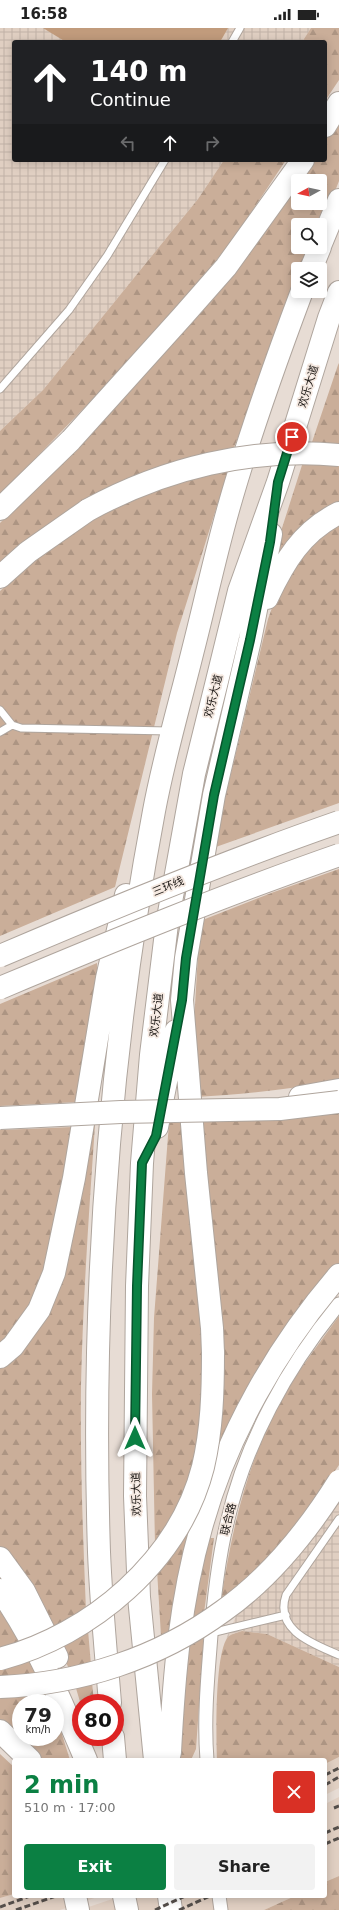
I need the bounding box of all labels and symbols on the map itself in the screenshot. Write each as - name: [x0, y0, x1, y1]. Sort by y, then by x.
- north arrow: [291, 174, 327, 210]
- street label: 欢乐大道: [296, 363, 321, 409]
- pin: [275, 420, 309, 454]
- street label: 欢乐大道: [202, 673, 225, 719]
- street label: 三环线: [150, 874, 186, 899]
- street label: 欢乐大道: [147, 992, 166, 1038]
- position arrow: [114, 1417, 156, 1459]
- street label: 欢乐大道: [130, 1472, 143, 1516]
- street label: 联合路: [218, 1502, 239, 1537]
- speed limit sign: 80: [72, 1694, 124, 1746]

